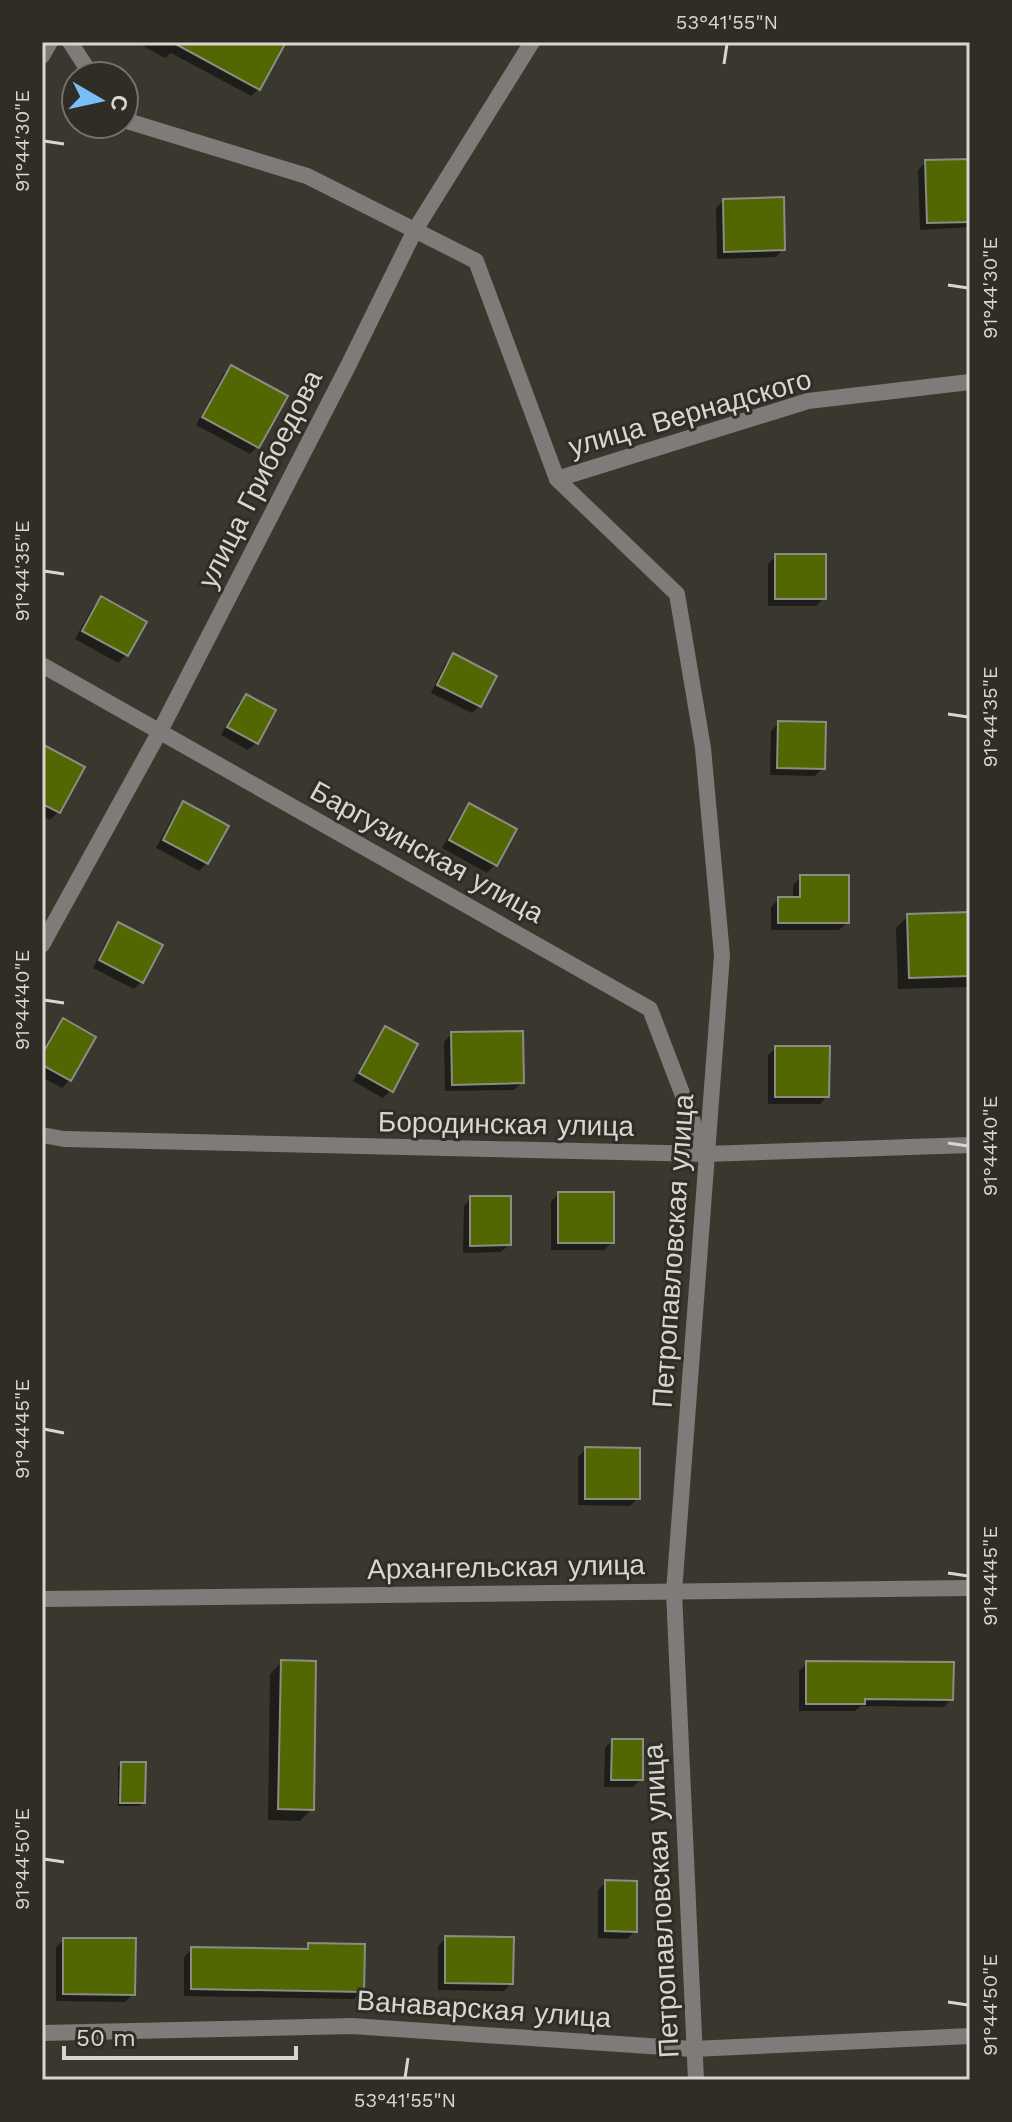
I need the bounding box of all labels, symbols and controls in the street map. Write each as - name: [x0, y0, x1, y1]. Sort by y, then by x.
- text: 53°41'55"N: [676, 10, 778, 34]
- north arrow: [60, 60, 140, 140]
- text: 91°44'30"E: [10, 90, 34, 192]
- text: С: [106, 93, 133, 113]
- text: 91°44'30"E: [978, 237, 1002, 339]
- street label: улица Вернадского: [565, 363, 815, 463]
- street label: улица Грибоедова: [191, 364, 329, 593]
- text: 91°44'35"E: [10, 520, 34, 622]
- text: 91°44'35"E: [978, 666, 1002, 768]
- street label: Баргузинская улица: [305, 774, 550, 930]
- text: 91°44'40"E: [10, 950, 34, 1050]
- street label: Петропавловская улица: [646, 1093, 700, 1409]
- text: 91°44'40"E: [978, 1096, 1002, 1196]
- street label: Бородинская улица: [378, 1105, 635, 1143]
- text: 91°44'45"E: [10, 1379, 34, 1479]
- text: 91°44'45"E: [978, 1526, 1002, 1626]
- street label: Архангельская улица: [367, 1548, 646, 1586]
- street label: Петропавловская улица: [636, 1743, 686, 2059]
- text: 91°44'50"E: [10, 1808, 34, 1910]
- text: 91°44'50"E: [978, 1954, 1002, 2056]
- street label: Ванаварская улица: [356, 1984, 613, 2034]
- scale bar: [64, 2010, 296, 2060]
- text: 50 m: [76, 2024, 136, 2052]
- text: 53°41'55"N: [354, 2088, 456, 2112]

